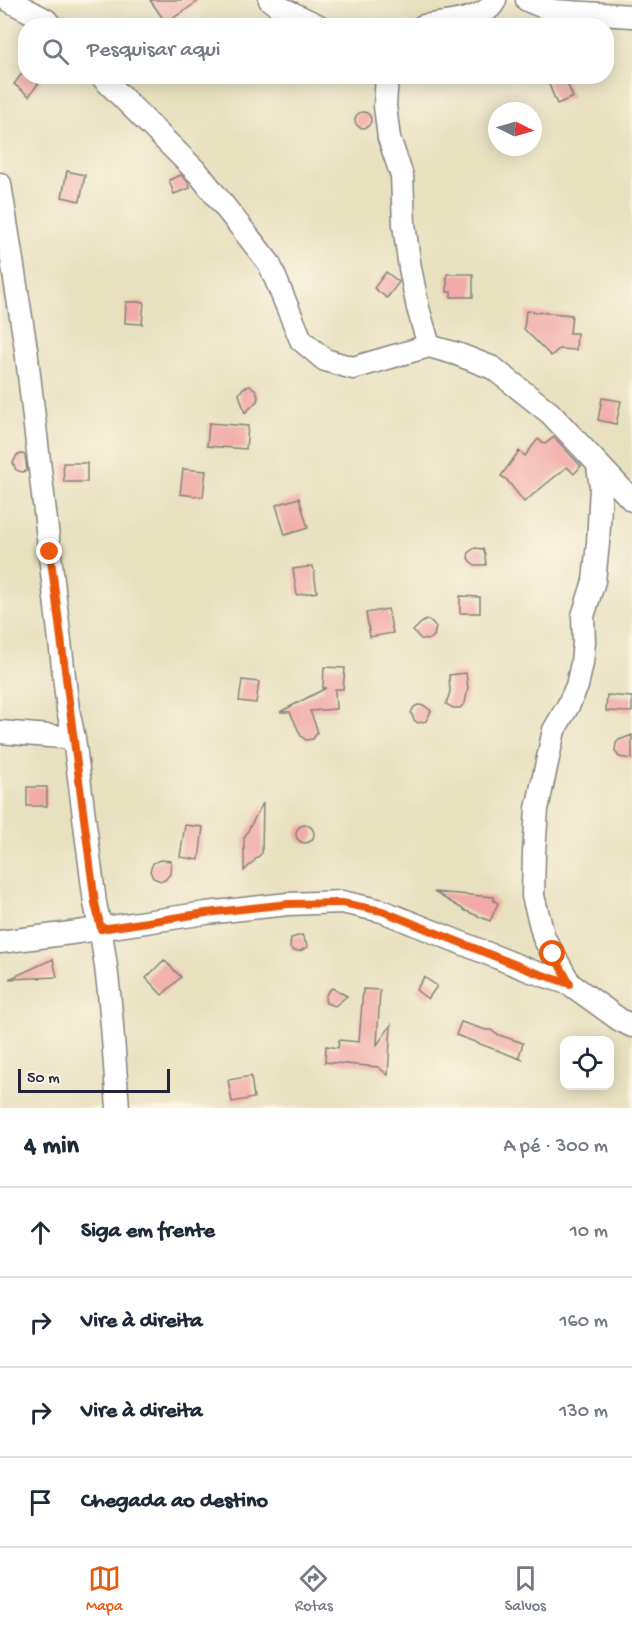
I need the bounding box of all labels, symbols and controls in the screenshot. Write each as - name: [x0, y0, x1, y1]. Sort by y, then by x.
- search box: [18, 18, 614, 84]
- icon: search: [39, 35, 72, 68]
- text: Pesquisar aqui: [87, 38, 221, 64]
- north arrow: [488, 102, 542, 156]
- route end: [36, 538, 62, 564]
- route start: [539, 940, 565, 966]
- map controls: [560, 1036, 614, 1090]
- button: locate: [560, 1036, 614, 1090]
- scale bar: [18, 1066, 170, 1094]
- text: 50 m: [27, 1070, 60, 1089]
- text: 4 min: [24, 1132, 79, 1163]
- text: A pé · 300 m: [504, 1136, 608, 1159]
- icon: ahead: [24, 1216, 57, 1249]
- text: Siga em frente: [81, 1219, 215, 1245]
- text: 10 m: [570, 1221, 608, 1244]
- icon: right: [24, 1306, 57, 1339]
- text: Vire à direita: [81, 1309, 203, 1335]
- text: 160 m: [559, 1311, 608, 1334]
- icon: right: [24, 1396, 57, 1429]
- text: Vire à direita: [81, 1399, 203, 1425]
- text: 130 m: [559, 1401, 608, 1424]
- icon: arrive: [24, 1486, 57, 1519]
- text: Chegada ao destino: [81, 1489, 268, 1515]
- tab: Mapa: [86, 1562, 123, 1617]
- tab: Rotas: [295, 1562, 333, 1617]
- tab: Salvos: [505, 1562, 546, 1617]

